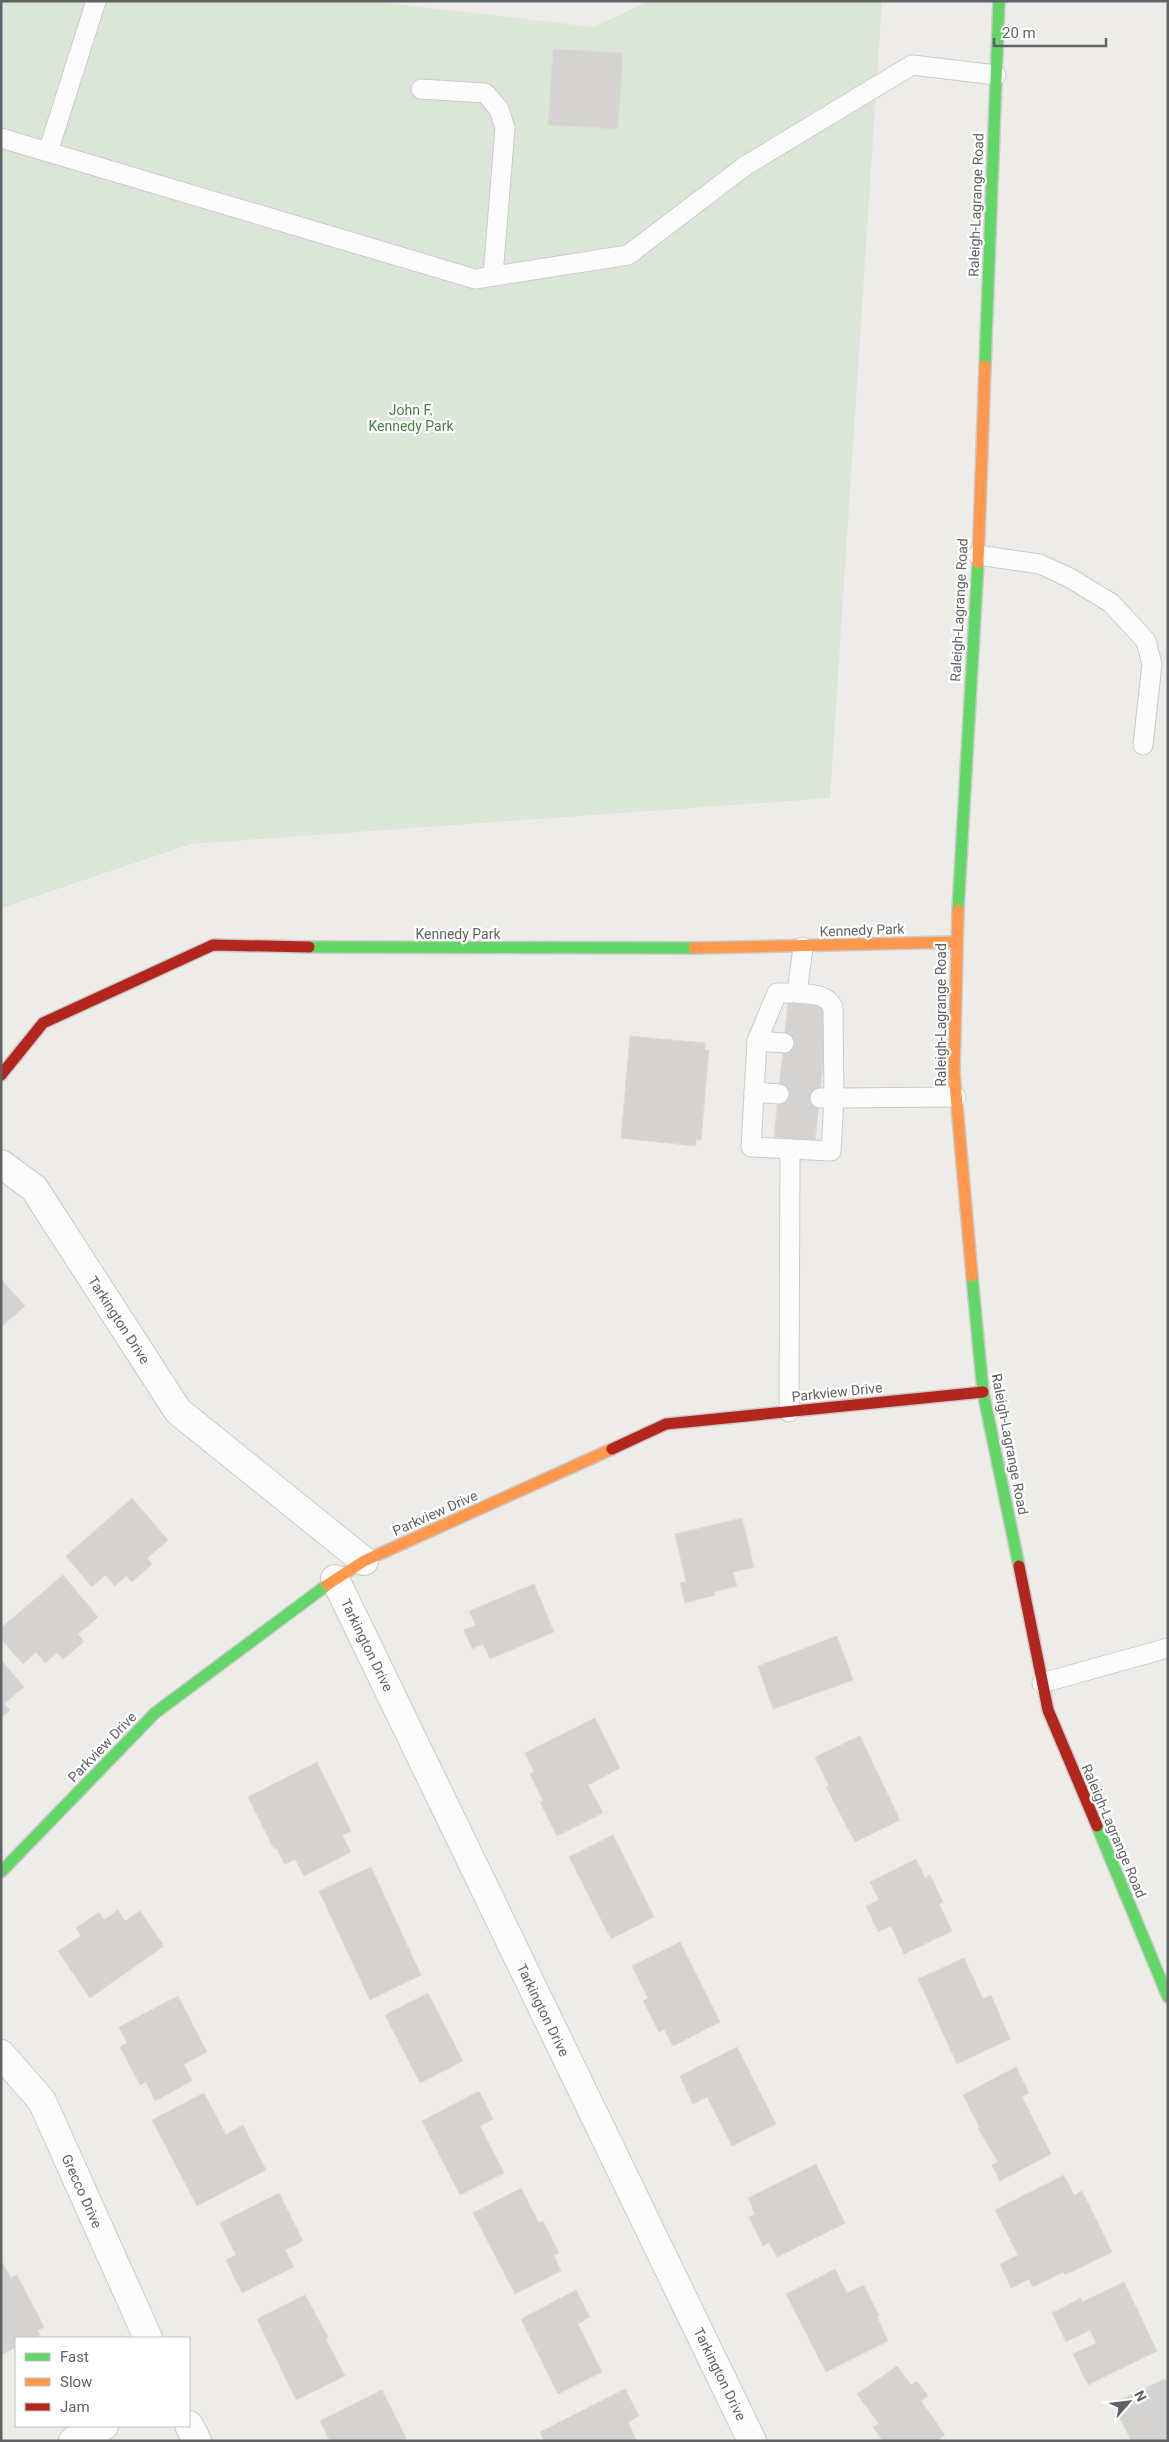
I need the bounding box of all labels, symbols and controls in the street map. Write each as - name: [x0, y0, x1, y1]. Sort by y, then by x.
- scale bar: [994, 15, 1106, 47]
- text: 20 m: [1002, 24, 1036, 42]
- street label: Raleigh-Lagrange Road: [965, 133, 987, 277]
- park label: John F. Kennedy Park: [368, 402, 454, 434]
- street label: Raleigh-Lagrange Road: [947, 538, 971, 682]
- street label: Kennedy Park: [819, 920, 906, 939]
- street label: Kennedy Park: [415, 926, 501, 942]
- street label: Raleigh-Lagrange Road: [933, 943, 949, 1087]
- street label: Tarkington Drive: [85, 1273, 153, 1367]
- street label: Raleigh-Lagrange Road: [988, 1372, 1032, 1516]
- street label: Parkview Drive: [791, 1379, 883, 1405]
- street label: Parkview Drive: [390, 1487, 480, 1539]
- street label: Tarkington Drive: [338, 1596, 396, 1694]
- street label: Parkview Drive: [65, 1709, 139, 1785]
- street label: Raleigh-Lagrange Road: [1079, 1762, 1149, 1900]
- street label: Tarkington Drive: [514, 1961, 572, 2059]
- street label: Grecco Drive: [59, 2152, 105, 2230]
- street label: Tarkington Drive: [691, 2325, 749, 2423]
- legend: [15, 2337, 190, 2427]
- text: Fast: [60, 2348, 89, 2366]
- text: Slow: [60, 2373, 92, 2391]
- north arrow: [1104, 2377, 1154, 2427]
- text: N: [1131, 2388, 1150, 2404]
- text: Jam: [60, 2398, 90, 2416]

